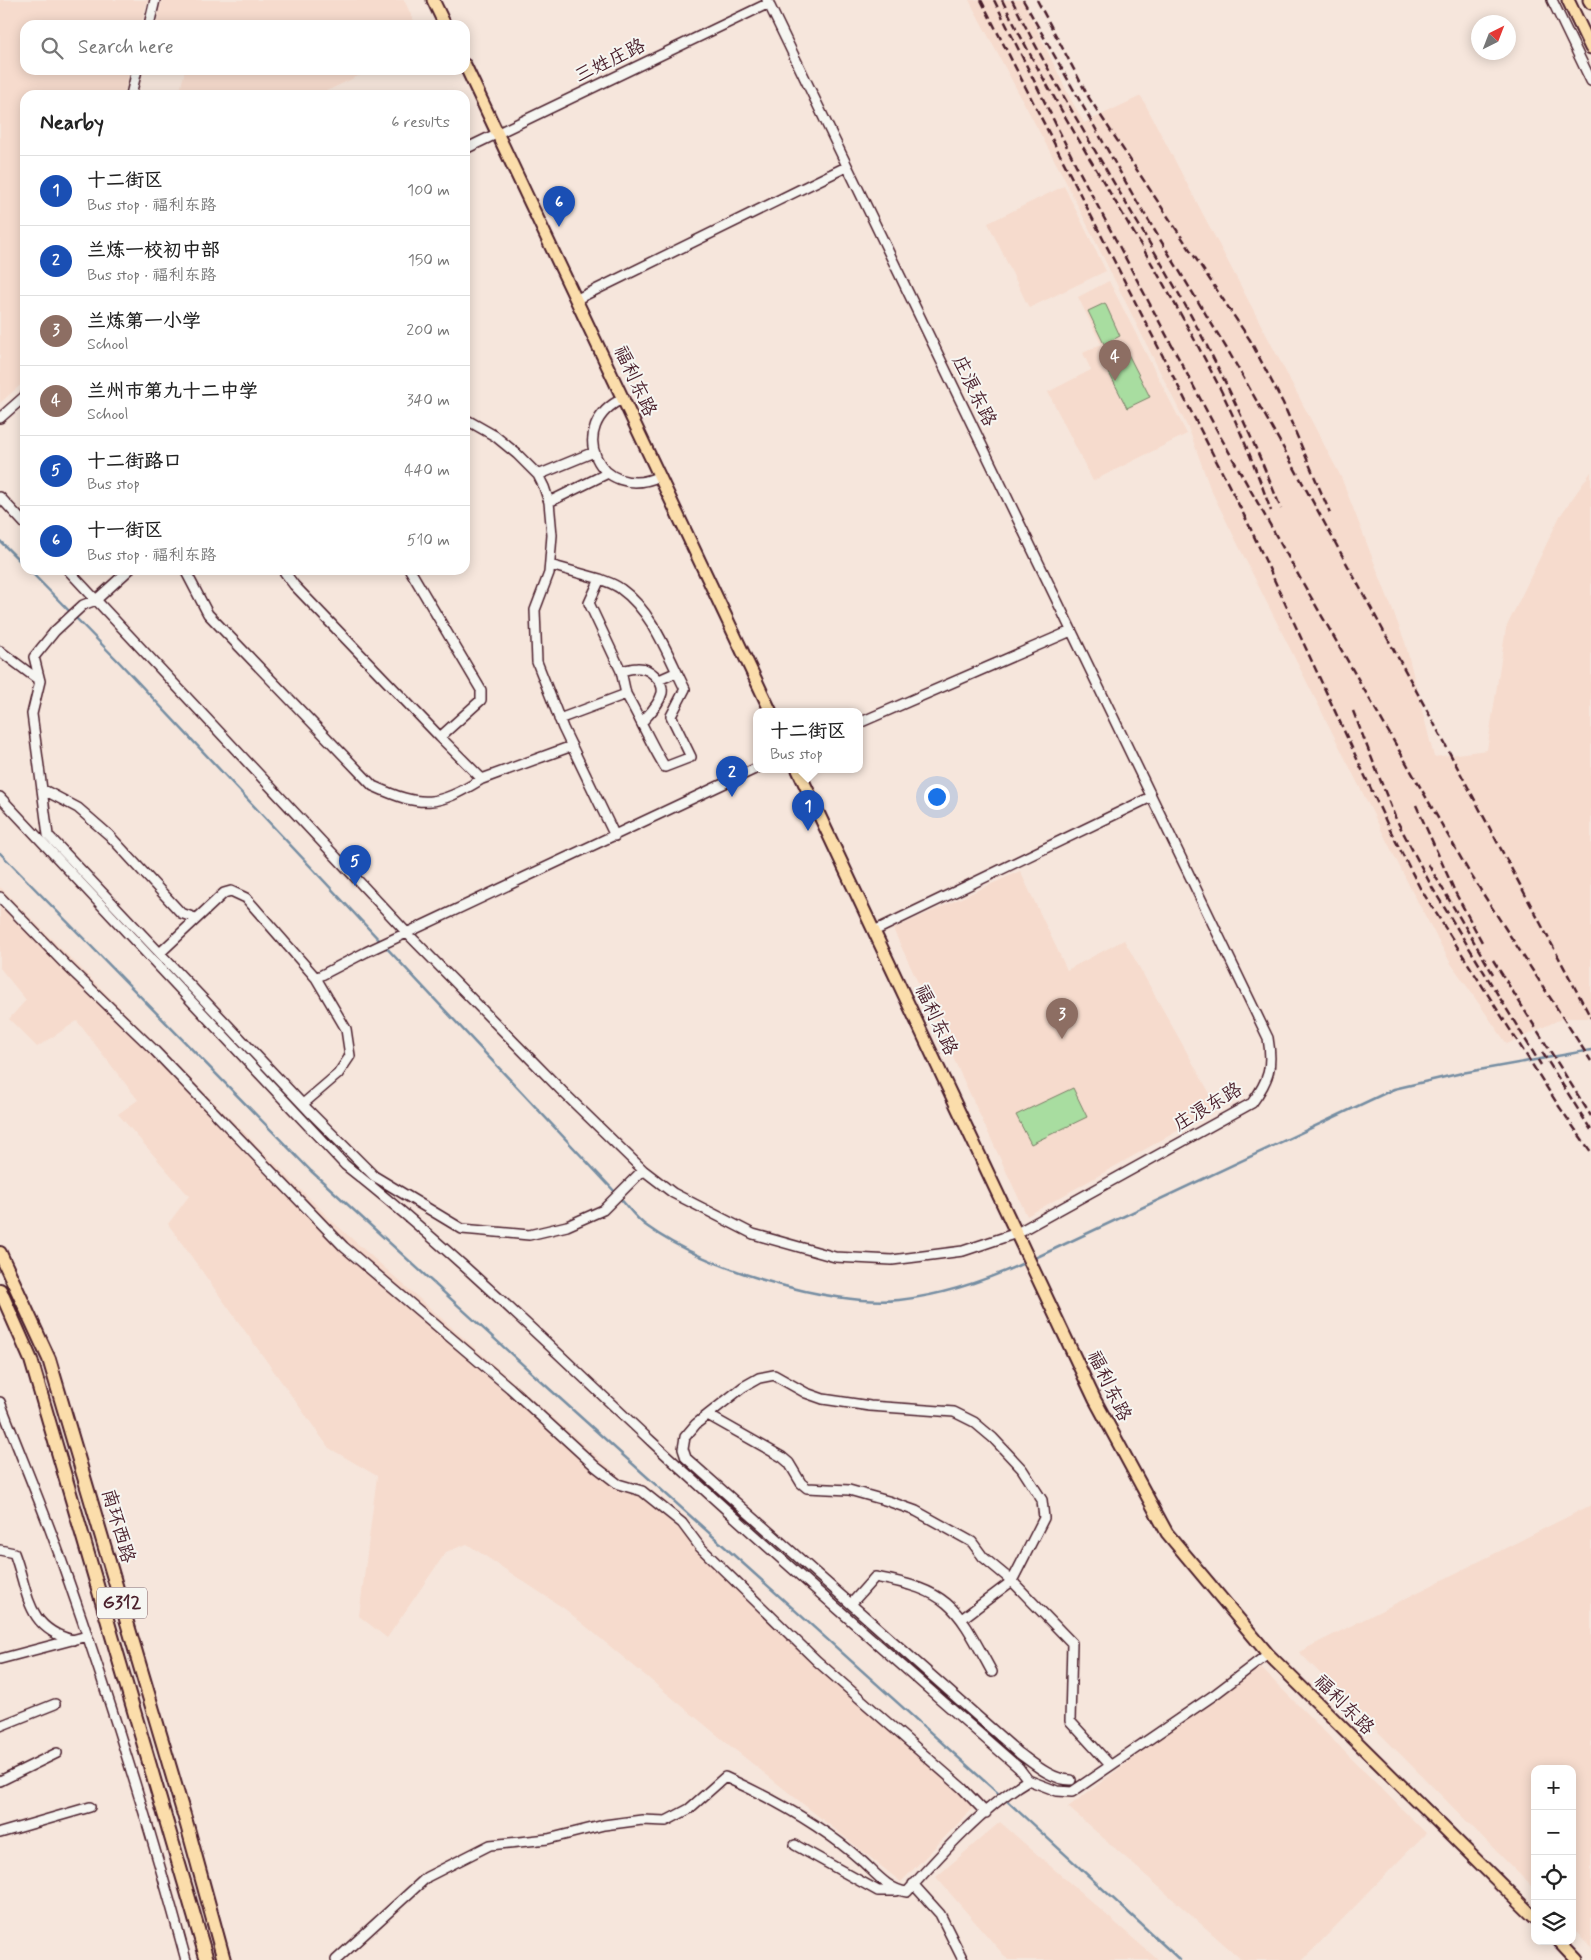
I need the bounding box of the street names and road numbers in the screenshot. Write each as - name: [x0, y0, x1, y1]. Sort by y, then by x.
- street label: 三姓庄路: [570, 33, 650, 89]
- street label: 福利东路: [608, 341, 662, 421]
- street label: 庄浪东路: [946, 351, 1002, 431]
- street label: 福利东路: [909, 980, 963, 1060]
- street label: 庄浪东路: [1169, 1077, 1247, 1137]
- street label: 福利东路: [1081, 1346, 1137, 1426]
- street label: 南环西路: [96, 1486, 140, 1566]
- road number: G312: [97, 1588, 147, 1619]
- street label: 福利东路: [1308, 1669, 1380, 1741]

